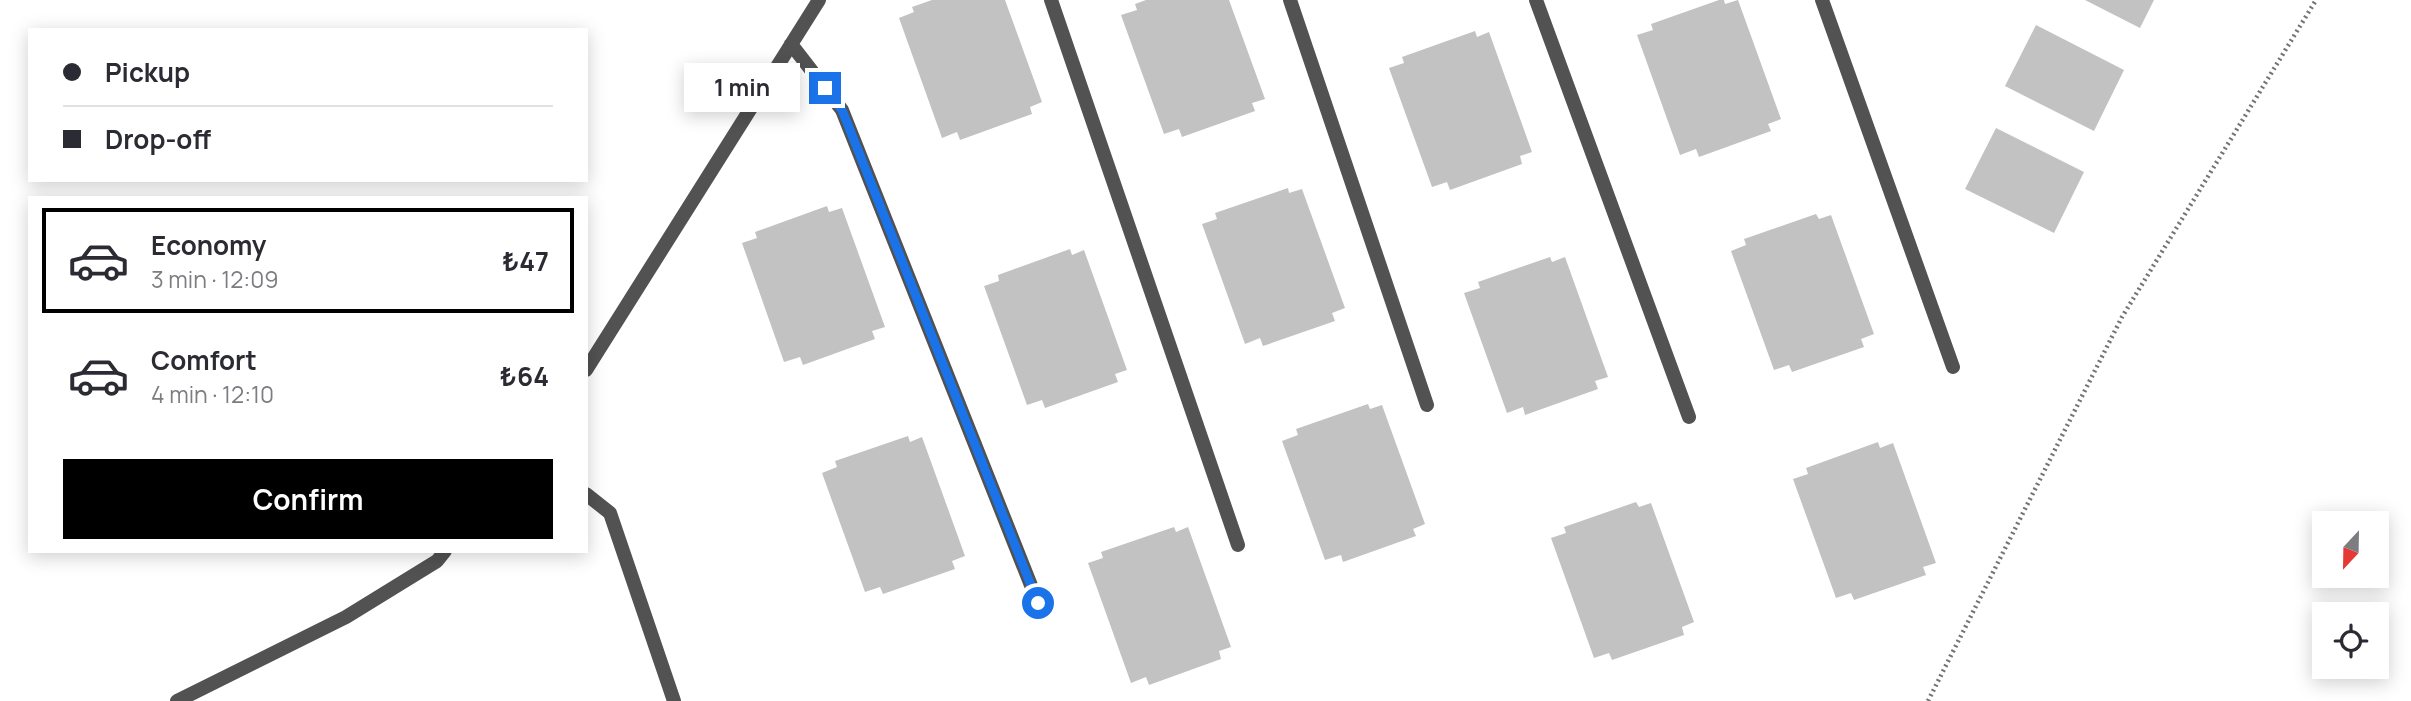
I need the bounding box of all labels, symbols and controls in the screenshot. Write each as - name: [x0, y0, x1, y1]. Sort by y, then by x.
- text: Pickup: [105, 54, 190, 90]
- callout: 1 min: [685, 64, 800, 112]
- text: 1 min: [714, 71, 770, 103]
- route end: [809, 72, 841, 104]
- text: Drop-off: [105, 121, 211, 157]
- text: Economy: [151, 227, 266, 263]
- icon: car: [67, 229, 130, 292]
- text: ₺47: [502, 243, 549, 279]
- text: 3 min · 12:09: [151, 263, 279, 295]
- text: Comfort: [151, 342, 257, 378]
- icon: car: [67, 344, 130, 407]
- text: ₺64: [500, 358, 549, 394]
- text: 4 min · 12:10: [151, 378, 274, 410]
- button: Confirm: [63, 459, 553, 539]
- north arrow: [2312, 511, 2389, 588]
- map controls: [2312, 511, 2389, 679]
- route start: [1022, 587, 1054, 619]
- button: locate: [2312, 602, 2389, 679]

